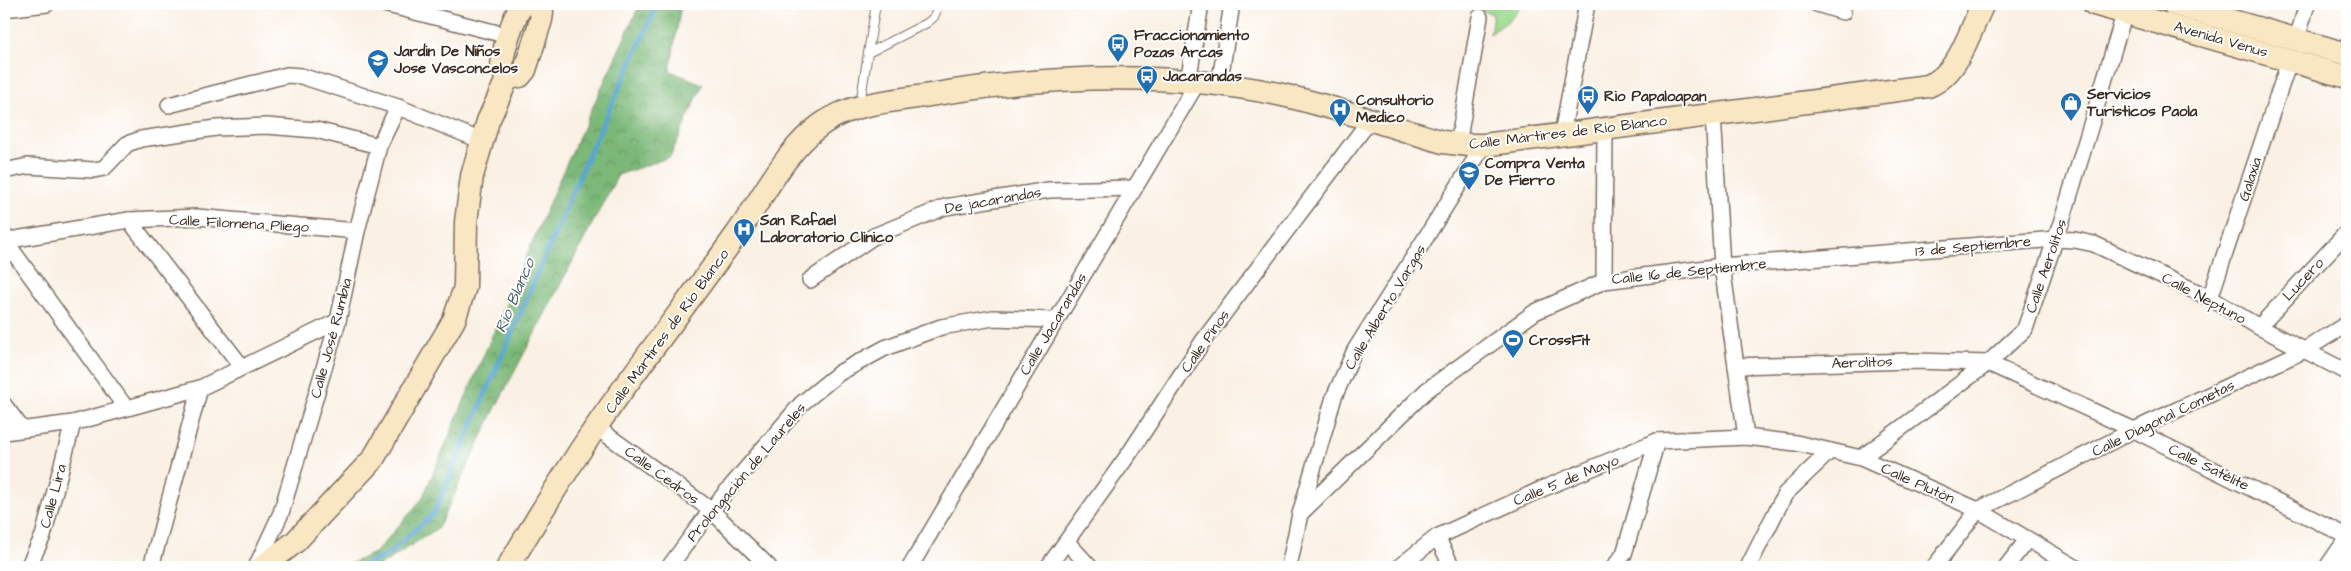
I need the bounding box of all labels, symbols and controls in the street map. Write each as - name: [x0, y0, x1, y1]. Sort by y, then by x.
- street label: Avenida Venus: [2171, 16, 2271, 63]
- place label: Fraccionamiento Pozas Arcas: [1134, 25, 1250, 63]
- bus stop icon: Fraccionamiento Pozas Arcas: [1106, 32, 1130, 63]
- place label: Jardin De Niños Jose Vasconcelos: [393, 41, 518, 79]
- school or university icon: Jardin De Niños Jose Vasconcelos: [366, 48, 390, 79]
- bus stop icon: Jacarandas: [1135, 64, 1159, 95]
- place label: Jacarandas: [1162, 66, 1242, 87]
- bus stop icon: Rio Papaloapan: [1576, 84, 1600, 115]
- place label: Servicios Turisticos Paola: [2086, 84, 2198, 122]
- place label: Rio Papaloapan: [1604, 86, 1707, 107]
- place label: Consultorio Medico: [1356, 90, 1434, 128]
- shop icon: Servicios Turisticos Paola: [2059, 91, 2083, 122]
- hospital icon: Consultorio Medico: [1328, 97, 1352, 128]
- street label: Calle Mártires de Río Blanco: [1468, 110, 1669, 155]
- place label: Compra Venta De Fierro: [1485, 153, 1585, 191]
- street label: Galaxia: [2234, 154, 2268, 204]
- school or university icon: Compra Venta De Fierro: [1457, 160, 1481, 191]
- street label: De jacarandas: [943, 182, 1043, 219]
- street label: Calle Filomena Pliego: [168, 209, 310, 239]
- place label: San Rafael Laboratorio Clinico: [759, 210, 894, 248]
- street label: Calle Aerolitos: [2021, 216, 2073, 316]
- hospital icon: San Rafael Laboratorio Clinico: [732, 217, 756, 248]
- street label: 13 de Septiembre: [1914, 231, 2032, 262]
- street label: Calle Alberto Vargas: [1340, 240, 1432, 374]
- street label: Calle Mártires de Río Blanco: [600, 244, 735, 418]
- street label: Calle 16 de Septiembre: [1611, 253, 1767, 290]
- street label: Lucero: [2278, 253, 2329, 306]
- water label: Río Blanco: [489, 254, 541, 336]
- street label: Calle Neptuno: [2158, 267, 2250, 330]
- street label: Calle Jacarandas: [1015, 269, 1093, 379]
- street label: Calle José Rumbia: [305, 275, 358, 400]
- street label: Calle Pinos: [1176, 305, 1235, 377]
- sports icon: CrossFit: [1501, 328, 1525, 359]
- place label: CrossFit: [1529, 330, 1591, 351]
- street label: Aerolitos: [1831, 351, 1893, 374]
- street label: Calle Diagonal Cometas: [2088, 375, 2239, 463]
- street label: Prolongación de Laureles: [682, 398, 812, 547]
- street label: Calle Satélite: [2165, 439, 2253, 496]
- street label: Calle Cedros: [620, 441, 704, 510]
- street label: Calle 5 de Mayo: [1510, 449, 1623, 512]
- street label: Calle Plutón: [1878, 458, 1958, 509]
- street label: Calle Lira: [35, 461, 72, 531]

